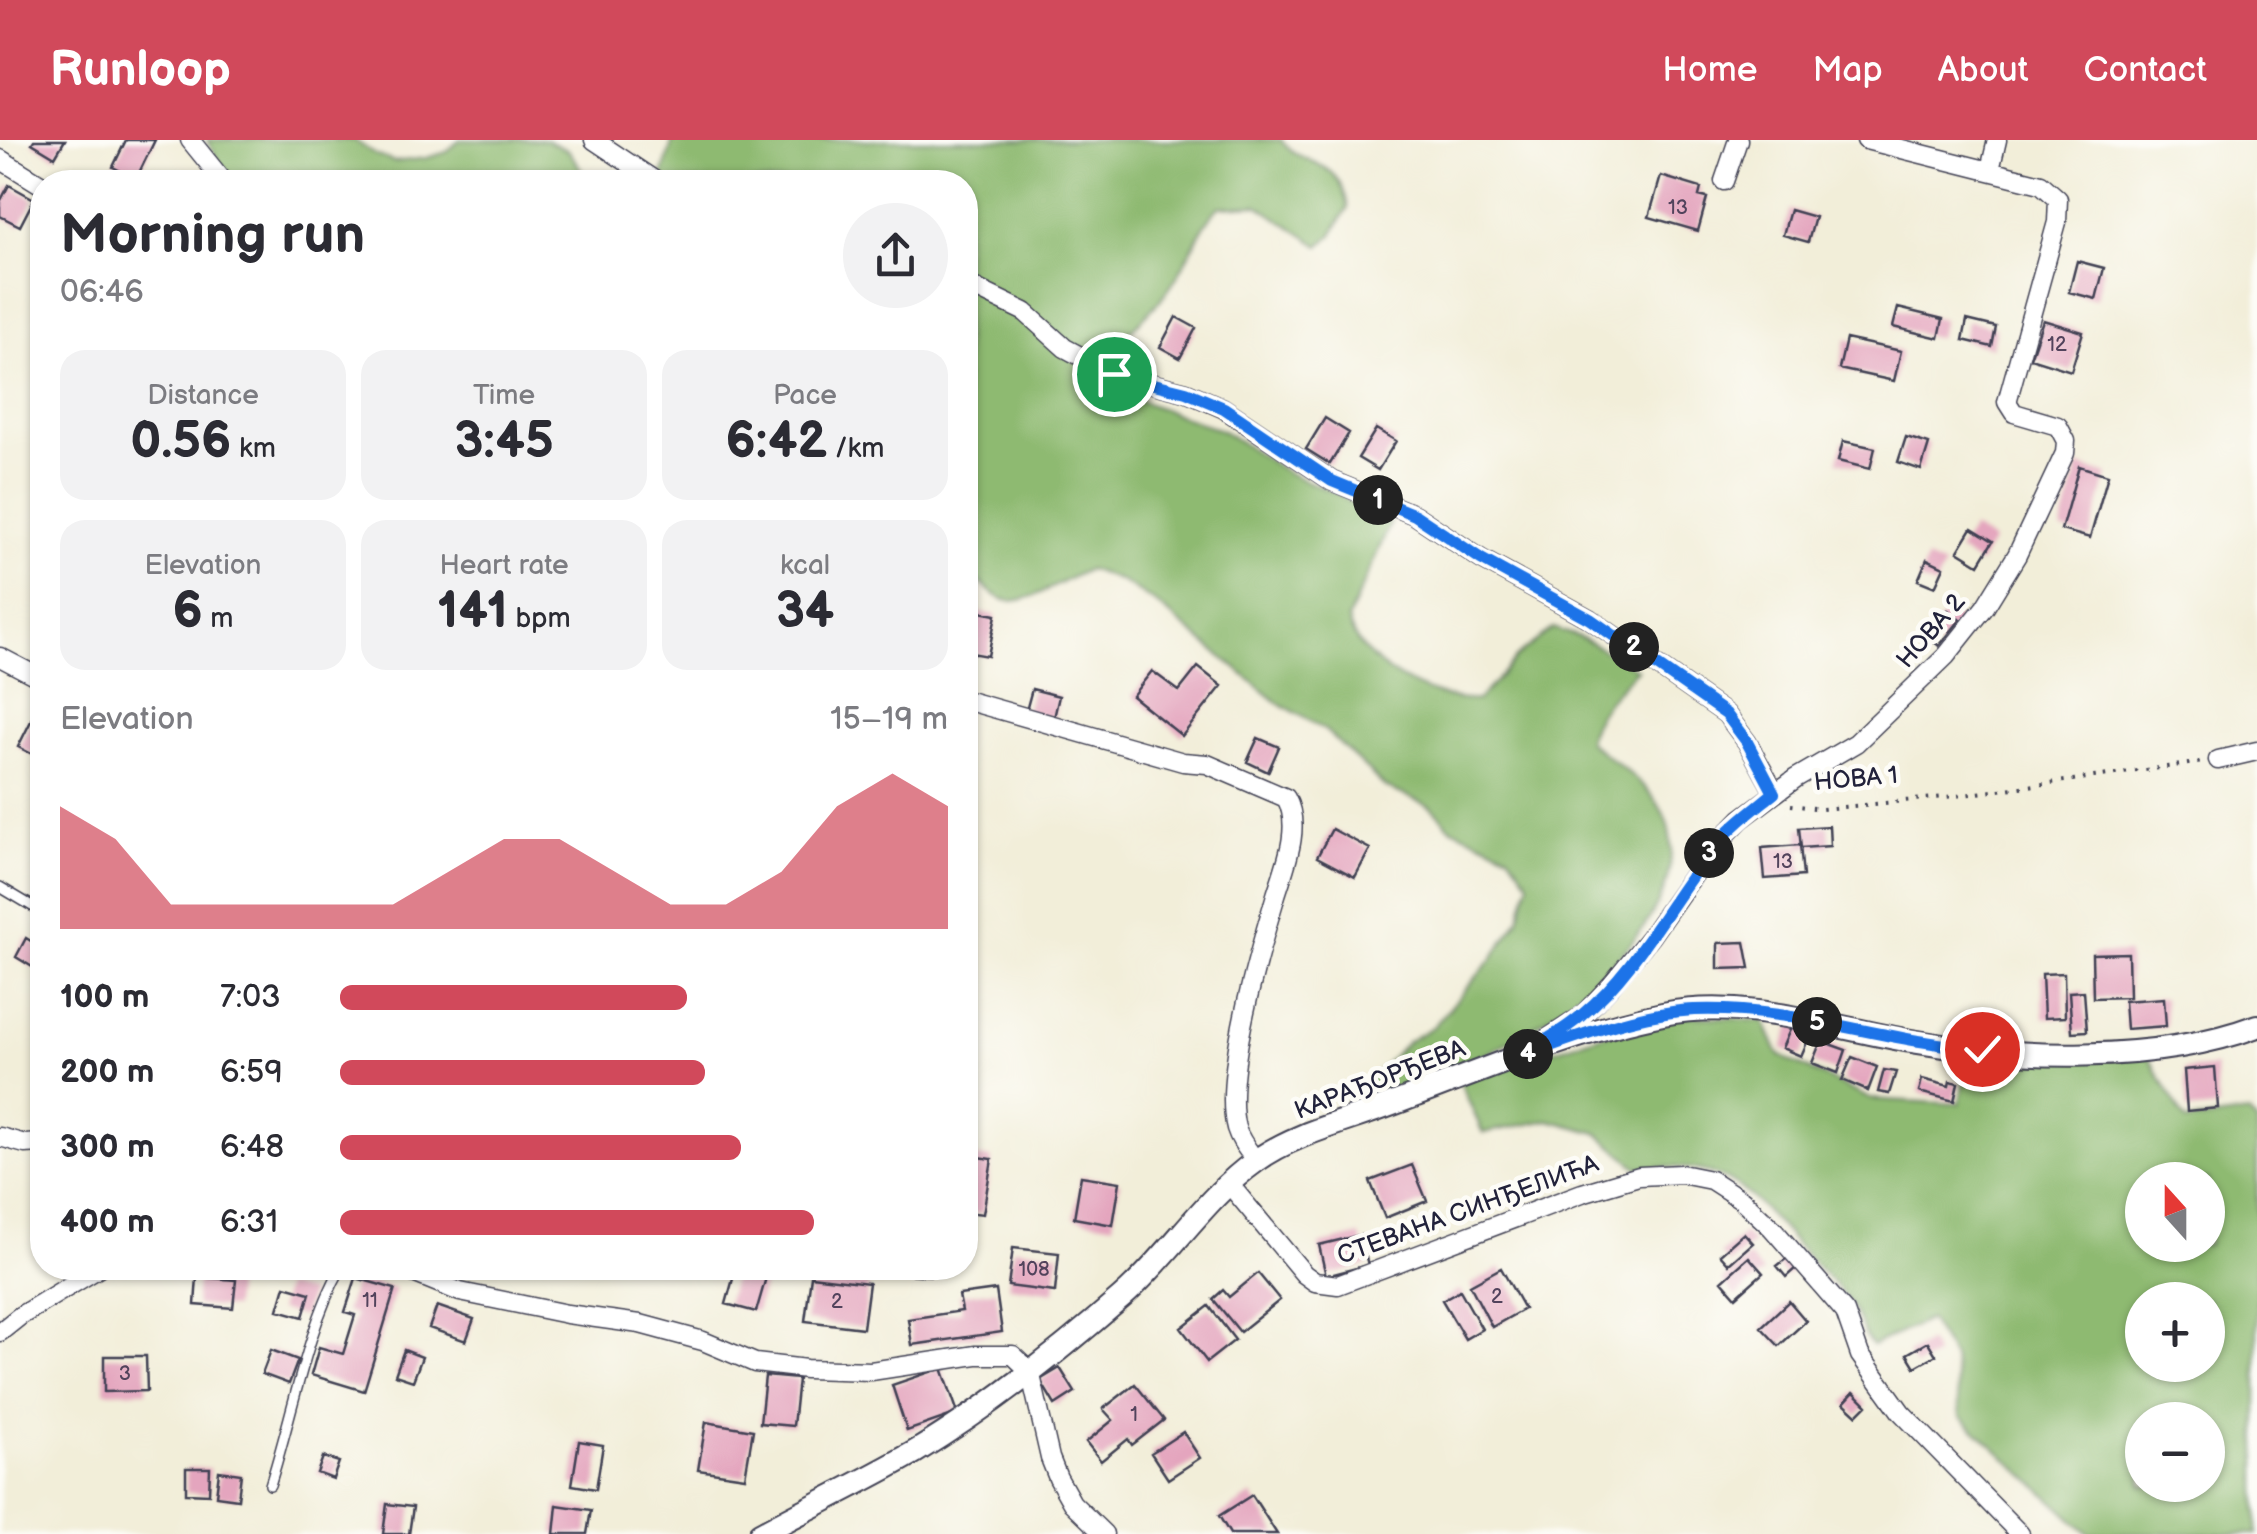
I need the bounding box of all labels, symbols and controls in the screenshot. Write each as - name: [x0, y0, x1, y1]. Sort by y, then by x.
- text: Runloop: [50, 42, 231, 99]
- text: Home: [1662, 49, 1757, 92]
- text: Map: [1812, 49, 1883, 92]
- text: About: [1938, 49, 2029, 92]
- text: Contact: [2084, 49, 2207, 92]
- house number: 13: [1668, 196, 1688, 220]
- text: Morning run: [60, 202, 365, 269]
- button: share: [843, 203, 948, 308]
- text: 06:46: [60, 273, 144, 312]
- pin: [1072, 332, 1157, 417]
- house number: 12: [2047, 333, 2067, 357]
- icon: arrive: [1087, 347, 1142, 402]
- text: Distance: [147, 379, 259, 412]
- text: Time: [473, 379, 535, 412]
- text: Pace: [773, 379, 837, 412]
- text: 0.56: [130, 412, 231, 472]
- text: 3:45: [454, 412, 554, 472]
- text: 6:42: [726, 412, 827, 472]
- text: km: [231, 432, 276, 465]
- text: /km: [827, 432, 884, 465]
- pin: 1: [1353, 475, 1403, 525]
- text: 1: [1372, 483, 1384, 516]
- text: Elevation: [145, 549, 261, 582]
- text: Heart rate: [439, 549, 569, 582]
- text: kcal: [780, 549, 830, 582]
- text: 6: [172, 582, 203, 642]
- text: 141: [437, 582, 508, 642]
- text: 34: [776, 582, 834, 642]
- street label: НОВА 2: [1890, 587, 1972, 675]
- text: m: [203, 602, 234, 635]
- text: bpm: [508, 602, 571, 635]
- pin: 2: [1609, 622, 1659, 672]
- text: 2: [1626, 630, 1642, 663]
- text: Elevation: [60, 700, 193, 739]
- text: 15–19 m: [830, 700, 948, 739]
- street label: НОВА 1: [1813, 760, 1899, 798]
- pin: 3: [1684, 828, 1734, 878]
- text: 3: [1701, 836, 1717, 869]
- house number: 13: [1773, 850, 1793, 874]
- text: 100 m: [60, 978, 149, 1017]
- text: 7:03: [220, 978, 281, 1017]
- pin: 5: [1792, 997, 1842, 1047]
- text: 5: [1809, 1005, 1825, 1038]
- pin: [1940, 1007, 2025, 1092]
- icon: check: [1955, 1022, 2010, 1077]
- pin: 4: [1503, 1029, 1553, 1079]
- street label: КАРАЂОРЂЕВА: [1290, 1033, 1471, 1127]
- text: 4: [1520, 1037, 1536, 1070]
- text: 200 m: [60, 1053, 154, 1092]
- text: 6:59: [220, 1053, 283, 1092]
- text: 300 m: [60, 1128, 155, 1167]
- text: 6:48: [220, 1128, 284, 1167]
- street label: СТЕВАНА СИНЂЕЛИЋА: [1333, 1148, 1604, 1272]
- north arrow: [2125, 1162, 2225, 1262]
- map controls: [2125, 1162, 2225, 1502]
- text: 400 m: [60, 1203, 155, 1242]
- text: 6:31: [220, 1203, 278, 1242]
- house number: 108: [1018, 1258, 1050, 1282]
- button: +: [2125, 1282, 2225, 1382]
- house number: 2: [1491, 1285, 1503, 1309]
- house number: 11: [362, 1289, 378, 1313]
- house number: 2: [831, 1290, 843, 1314]
- house number: 3: [119, 1362, 131, 1386]
- button: −: [2125, 1402, 2225, 1502]
- house number: 1: [1130, 1403, 1138, 1427]

